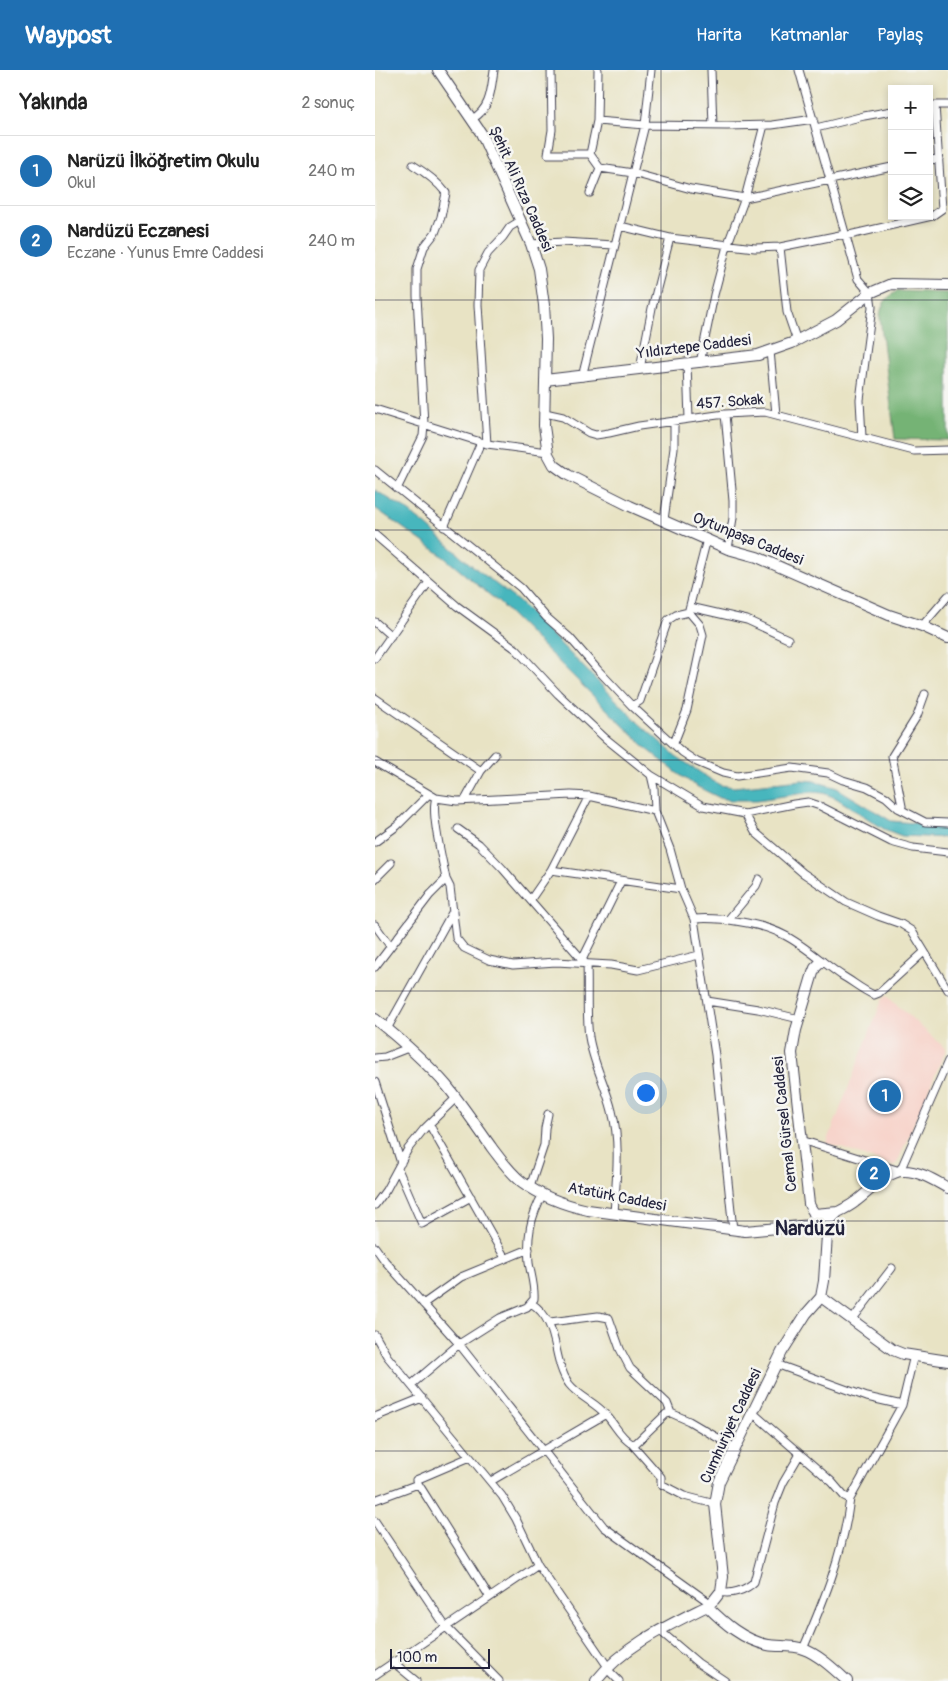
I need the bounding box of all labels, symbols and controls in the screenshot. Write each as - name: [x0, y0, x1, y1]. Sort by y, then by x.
- text: Waypost: [25, 21, 112, 50]
- text: Harita: [696, 24, 742, 47]
- text: Katmanlar: [770, 24, 849, 47]
- text: Paylaş: [877, 24, 923, 47]
- map controls: [888, 85, 933, 220]
- button: +: [888, 85, 933, 130]
- text: Yakında: [20, 89, 87, 116]
- text: 2 sonuç: [302, 93, 355, 113]
- street label: Şehit Ali Rıza Caddesi: [485, 123, 557, 255]
- button: −: [888, 130, 933, 175]
- text: Narüzü İlköğretim Okulu: [67, 149, 260, 173]
- text: 1: [33, 161, 39, 181]
- text: 240 m: [308, 161, 355, 181]
- text: Okul: [67, 173, 96, 193]
- button: layers: [888, 175, 933, 220]
- text: Nardüzü Eczanesi: [67, 219, 209, 243]
- text: 2: [32, 231, 40, 251]
- text: 240 m: [308, 231, 355, 251]
- text: Eczane · Yunus Emre Caddesi: [67, 243, 264, 263]
- street label: Yıldıztepe Caddesi: [635, 331, 752, 364]
- street label: 457. Sokak: [696, 390, 765, 414]
- street label: Oytunpaşa Caddesi: [690, 508, 806, 570]
- street label: Cemal Gürsel Caddesi: [768, 1055, 802, 1193]
- pin: 1: [869, 1077, 901, 1115]
- your location: [633, 1080, 659, 1106]
- pin: 2: [858, 1155, 890, 1193]
- street label: Atatürk Caddesi: [566, 1178, 668, 1216]
- district label: Nardüzü: [775, 1216, 845, 1241]
- street label: Cumhuriyet Caddesi: [696, 1366, 766, 1486]
- scale bar: [390, 1646, 490, 1669]
- text: 100 m: [397, 1649, 437, 1666]

